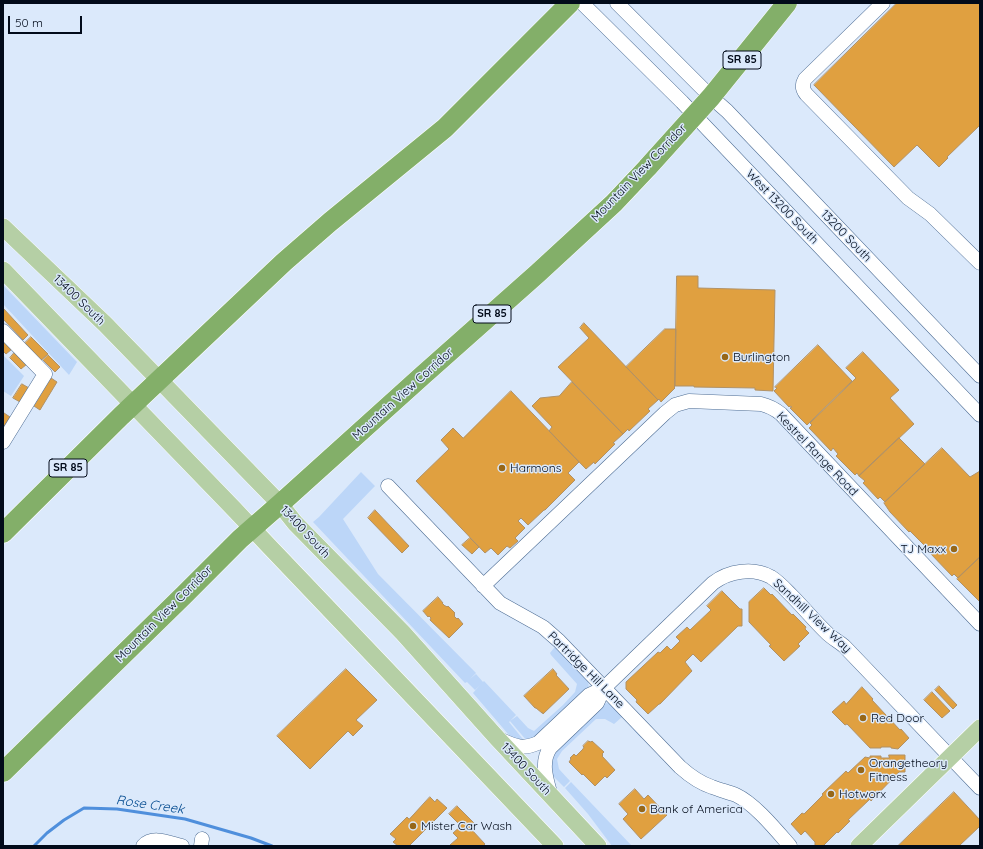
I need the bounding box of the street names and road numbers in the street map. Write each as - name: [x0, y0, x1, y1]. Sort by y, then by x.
- road number: SR 85: [723, 51, 761, 69]
- street label: Mountain View Corridor: [588, 121, 690, 225]
- street label: West 13200 South: [743, 167, 821, 247]
- street label: 13200 South: [818, 207, 874, 265]
- street label: 13400 South: [50, 272, 108, 328]
- road number: SR 85: [473, 305, 511, 323]
- street label: Mountain View Corridor: [350, 345, 456, 443]
- street label: Kestrel Range Road: [773, 409, 861, 499]
- road number: SR 85: [49, 459, 87, 477]
- street label: 13400 South: [277, 503, 333, 561]
- street label: Mountain View Corridor: [113, 563, 215, 665]
- street label: Sandhill View Way: [770, 576, 854, 656]
- street label: Partridge Hill Lane: [545, 629, 627, 711]
- street label: 13400 South: [498, 740, 554, 798]

